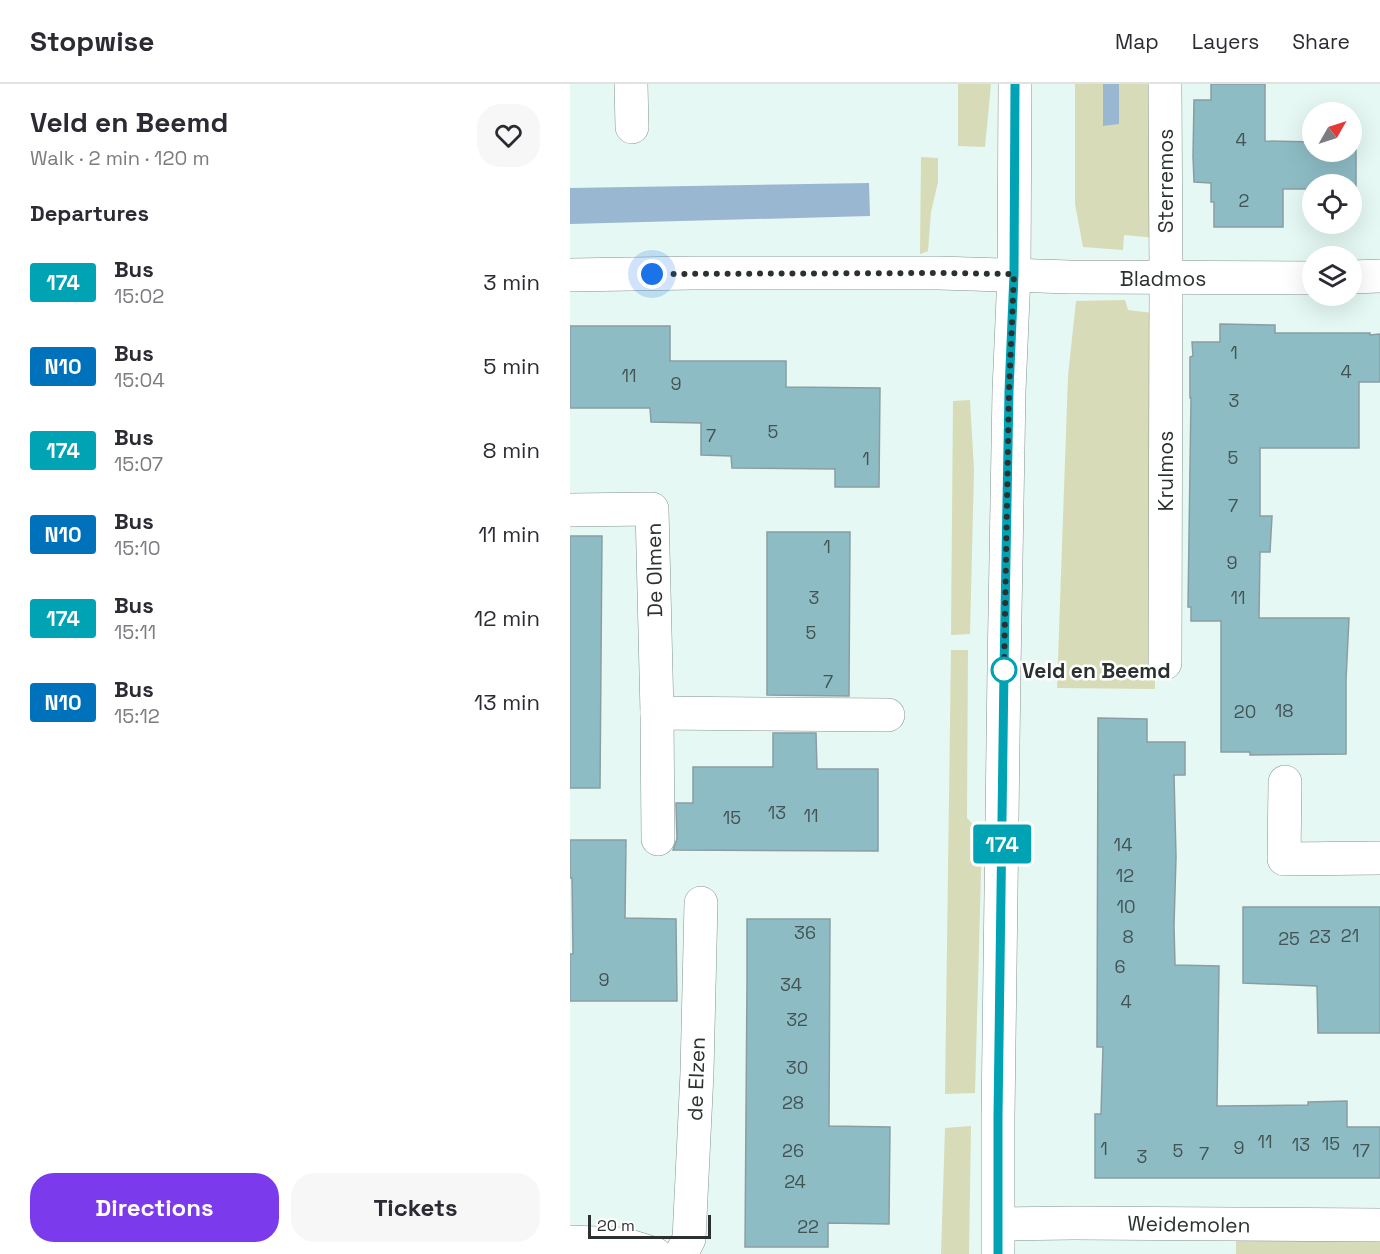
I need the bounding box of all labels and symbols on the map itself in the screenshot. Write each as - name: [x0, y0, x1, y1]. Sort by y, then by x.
- north arrow: [1302, 102, 1362, 162]
- house number: 4: [1235, 128, 1247, 151]
- street label: Sterremos: [1152, 129, 1179, 233]
- house number: 2: [1239, 189, 1249, 212]
- your location: [637, 259, 667, 289]
- street label: Bladmos: [1120, 265, 1206, 292]
- house number: 1: [1230, 341, 1238, 364]
- house number: 4: [1340, 360, 1352, 383]
- house number: 11: [621, 364, 637, 387]
- house number: 9: [670, 372, 682, 395]
- house number: 3: [1229, 389, 1239, 412]
- house number: 5: [768, 420, 778, 443]
- house number: 7: [706, 424, 716, 447]
- street label: Krulmos: [1152, 431, 1179, 511]
- house number: 5: [1228, 446, 1238, 469]
- house number: 1: [862, 447, 870, 470]
- house number: 7: [1228, 494, 1238, 517]
- street label: De Olmen: [640, 523, 668, 617]
- house number: 1: [823, 535, 831, 558]
- house number: 9: [1226, 551, 1238, 574]
- house number: 3: [809, 586, 819, 609]
- house number: 11: [1230, 586, 1246, 609]
- house number: 5: [806, 621, 816, 644]
- marker: Veld en Beemd: [991, 657, 1017, 683]
- place label: Veld en Beemd: [1022, 657, 1171, 684]
- house number: 7: [823, 670, 833, 693]
- house number: 18: [1275, 699, 1293, 722]
- house number: 20: [1234, 700, 1256, 723]
- house number: 13: [768, 801, 786, 824]
- house number: 11: [803, 804, 819, 827]
- house number: 15: [723, 806, 741, 829]
- line badge: 174: [968, 824, 1036, 864]
- house number: 14: [1114, 833, 1132, 856]
- house number: 12: [1116, 864, 1134, 887]
- house number: 10: [1116, 895, 1136, 918]
- house number: 36: [794, 921, 816, 944]
- house number: 21: [1341, 924, 1359, 947]
- house number: 8: [1122, 925, 1134, 948]
- house number: 23: [1309, 925, 1331, 948]
- house number: 25: [1278, 927, 1300, 950]
- house number: 6: [1114, 955, 1126, 978]
- house number: 9: [598, 968, 610, 991]
- house number: 34: [780, 973, 802, 996]
- house number: 4: [1120, 990, 1132, 1013]
- house number: 32: [786, 1008, 808, 1031]
- street label: de Elzen: [681, 1036, 711, 1122]
- house number: 30: [786, 1056, 808, 1079]
- house number: 28: [782, 1091, 804, 1114]
- house number: 11: [1257, 1130, 1273, 1153]
- house number: 15: [1322, 1132, 1340, 1155]
- house number: 13: [1292, 1133, 1310, 1156]
- house number: 9: [1233, 1136, 1245, 1159]
- house number: 1: [1100, 1137, 1108, 1160]
- house number: 26: [782, 1139, 804, 1162]
- house number: 5: [1173, 1139, 1183, 1162]
- house number: 17: [1352, 1139, 1370, 1162]
- house number: 7: [1199, 1142, 1209, 1165]
- house number: 3: [1137, 1145, 1147, 1168]
- house number: 24: [784, 1170, 806, 1193]
- street label: Weidemolen: [1127, 1209, 1251, 1239]
- scale bar: [588, 1212, 711, 1240]
- house number: 22: [797, 1215, 819, 1238]

